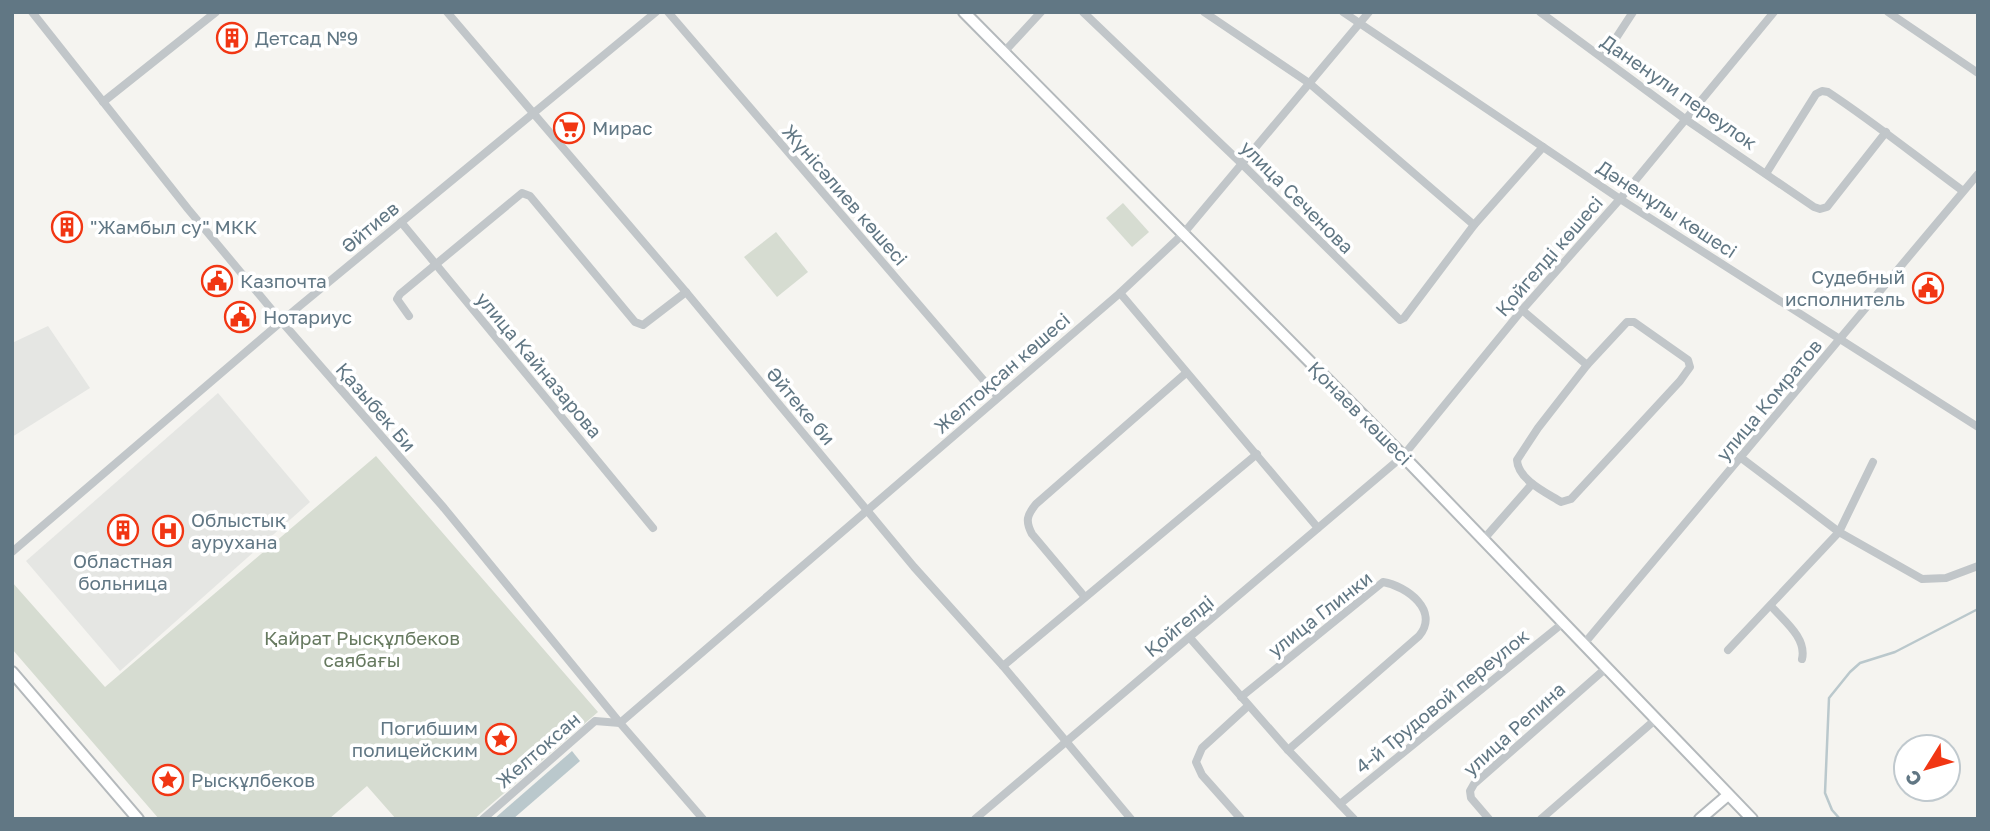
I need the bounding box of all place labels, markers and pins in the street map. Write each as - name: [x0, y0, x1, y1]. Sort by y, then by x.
- building icon: Детсад №9: [215, 21, 249, 55]
- place label: Детсад №9: [255, 26, 358, 49]
- supermarket icon: Мирас: [552, 111, 586, 145]
- place label: Мирас: [592, 116, 653, 139]
- building icon: "Жамбыл су" МКК: [50, 210, 84, 244]
- place label: "Жамбыл су" МКК: [90, 215, 257, 238]
- public building icon: Казпочта: [200, 264, 234, 298]
- place label: Судебный исполнитель: [1785, 265, 1905, 310]
- place label: Казпочта: [240, 269, 327, 292]
- public building icon: Судебный исполнитель: [1911, 271, 1945, 305]
- public building icon: Нотариус: [223, 300, 257, 334]
- place label: Нотариус: [263, 305, 352, 328]
- place label: Облыстық аурухана: [191, 508, 286, 553]
- building icon: Областная больница: [106, 513, 140, 547]
- hospital icon: Облыстық аурухана: [151, 514, 185, 548]
- place label: Областная больница: [73, 549, 173, 594]
- place label: Погибшим полицейским: [352, 716, 478, 761]
- place icon: Погибшим полицейским: [484, 722, 518, 756]
- place icon: Рысқұлбеков: [151, 763, 185, 797]
- place label: Рысқұлбеков: [191, 768, 315, 791]

